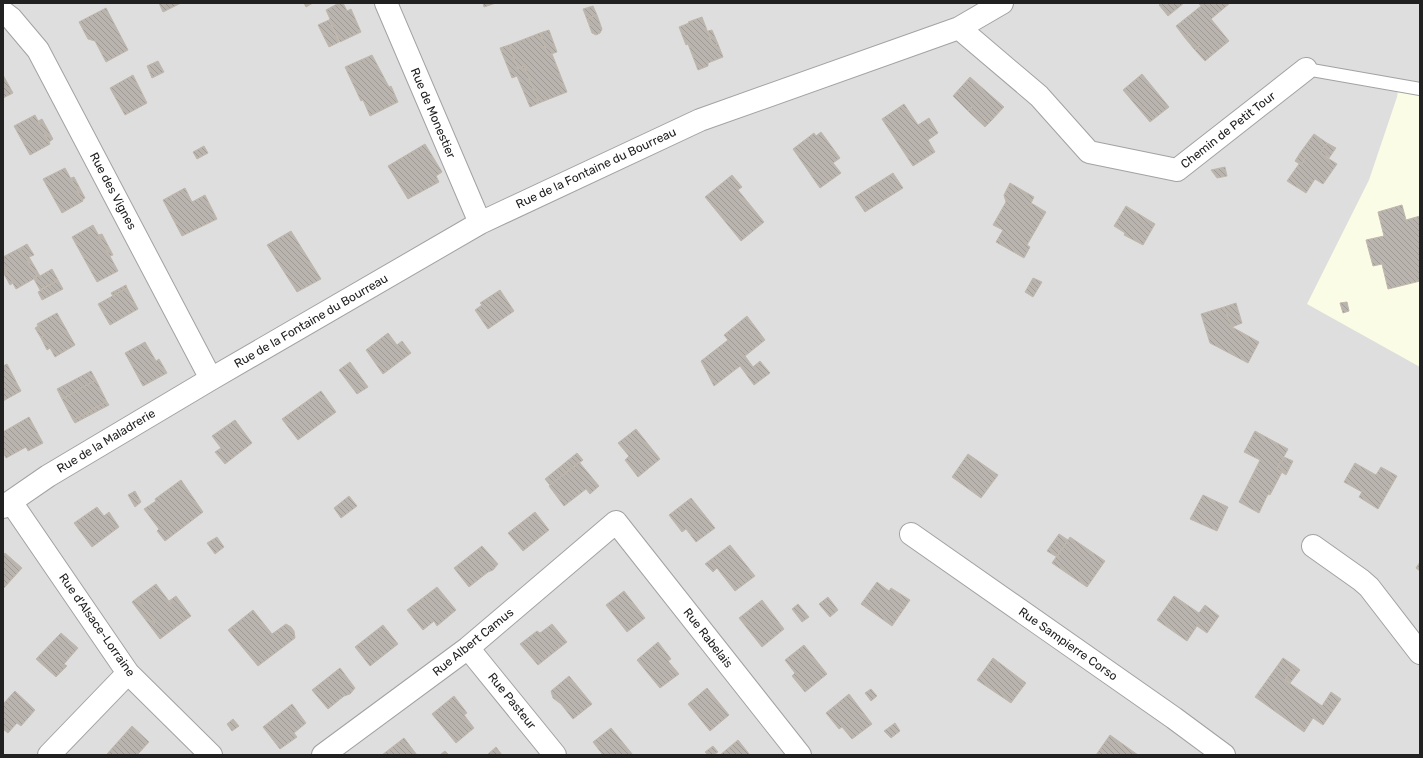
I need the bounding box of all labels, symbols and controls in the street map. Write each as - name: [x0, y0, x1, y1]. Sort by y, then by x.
- street label: Rue de Monestier: [408, 66, 459, 161]
- street label: Chemin de Petit Tour: [1178, 88, 1278, 171]
- street label: Rue de la Fontaine du Bourreau: [514, 125, 678, 211]
- street label: Rue des Vignes: [87, 150, 139, 232]
- street label: Rue de la Fontaine du Bourreau: [232, 271, 390, 371]
- street label: Rue de la Maladrerie: [54, 406, 158, 476]
- street label: Rue d'Alsace-Lorraine: [56, 571, 138, 679]
- street label: Rue Albert Camus: [430, 605, 516, 679]
- street label: Rue Rabelais: [680, 605, 736, 671]
- street label: Rue Sampierre Corso: [1016, 605, 1120, 683]
- street label: Rue Pasteur: [485, 670, 539, 732]

